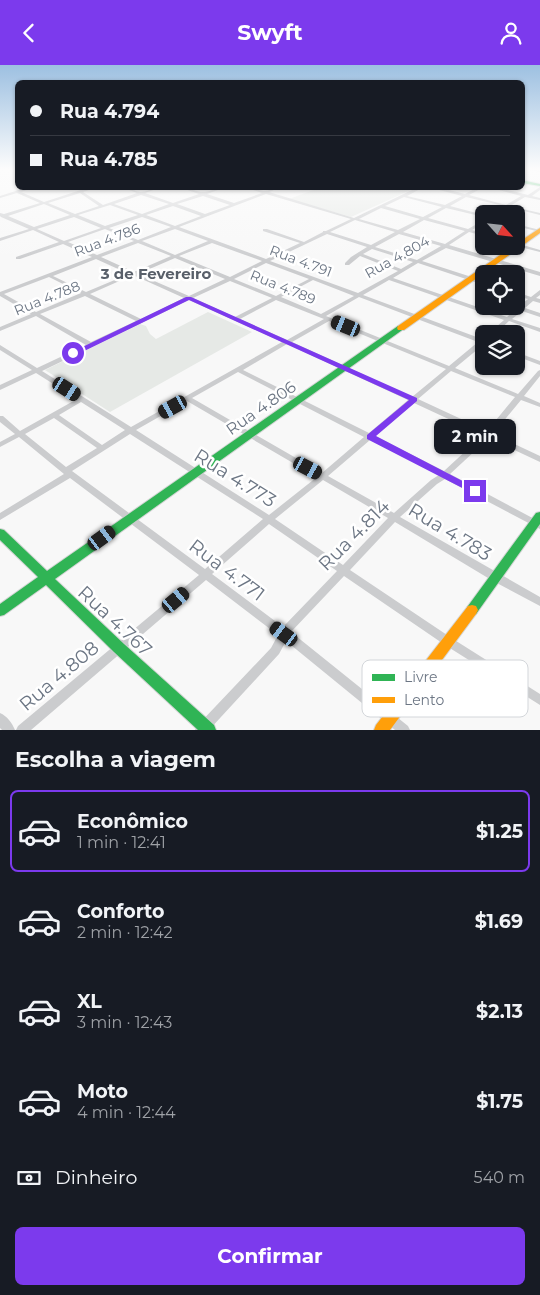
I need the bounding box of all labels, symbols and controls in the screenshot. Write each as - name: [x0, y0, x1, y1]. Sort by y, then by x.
- icon: back: [15, 19, 43, 47]
- text: Swyft: [237, 19, 303, 46]
- icon: person: [497, 19, 525, 47]
- text: Rua 4.794: [60, 100, 159, 123]
- text: Rua 4.785: [60, 148, 158, 171]
- north arrow: [475, 205, 525, 255]
- map controls: [475, 205, 525, 375]
- street label: Rua 4.786: [71, 219, 143, 261]
- street label: Rua 4.804: [361, 231, 433, 282]
- street label: Rua 4.791: [267, 241, 335, 281]
- district label: 3 de Fevereiro: [100, 264, 211, 283]
- button: locate: [475, 265, 525, 315]
- street label: Rua 4.789: [248, 266, 318, 308]
- street label: Rua 4.788: [11, 277, 83, 319]
- car: [329, 313, 362, 339]
- button: layers: [475, 325, 525, 375]
- route start: [62, 342, 84, 364]
- car: [50, 375, 83, 403]
- street label: Rua 4.806: [222, 377, 300, 439]
- car: [156, 393, 189, 421]
- callout: 2 min: [434, 419, 516, 453]
- text: 2 min: [452, 427, 498, 446]
- street label: Rua 4.773: [190, 444, 280, 512]
- car: [291, 454, 324, 482]
- route end: [464, 480, 486, 502]
- street label: Rua 4.814: [314, 494, 395, 575]
- street label: Rua 4.783: [404, 498, 496, 566]
- car: [85, 523, 118, 553]
- street label: Rua 4.771: [185, 534, 269, 606]
- street label: Rua 4.767: [73, 581, 157, 661]
- car: [159, 585, 192, 615]
- car: [267, 619, 300, 649]
- street label: Rua 4.808: [15, 636, 103, 716]
- legend: [362, 660, 528, 717]
- text: Livre: [404, 668, 438, 686]
- text: Lento: [404, 691, 444, 709]
- text: Escolha a viagem: [15, 746, 216, 773]
- icon: car: [17, 809, 62, 854]
- text: Econômico: [77, 810, 188, 833]
- text: $1.25: [476, 820, 523, 843]
- text: 1 min · 12:41: [77, 833, 166, 852]
- icon: car: [17, 899, 62, 944]
- text: Conforto: [77, 900, 165, 923]
- text: $1.69: [475, 910, 523, 933]
- text: 2 min · 12:42: [77, 923, 173, 942]
- icon: car: [17, 989, 62, 1034]
- text: XL: [77, 990, 102, 1013]
- text: $2.13: [476, 1000, 523, 1023]
- text: 3 min · 12:43: [77, 1013, 172, 1032]
- icon: car: [17, 1079, 62, 1124]
- text: Moto: [77, 1080, 128, 1103]
- text: $1.75: [476, 1090, 523, 1113]
- text: 4 min · 12:44: [77, 1103, 176, 1122]
- icon: cash: [15, 1164, 43, 1192]
- text: Dinheiro: [55, 1166, 137, 1189]
- text: 540 m: [474, 1168, 525, 1187]
- button: Confirmar: [15, 1227, 525, 1285]

